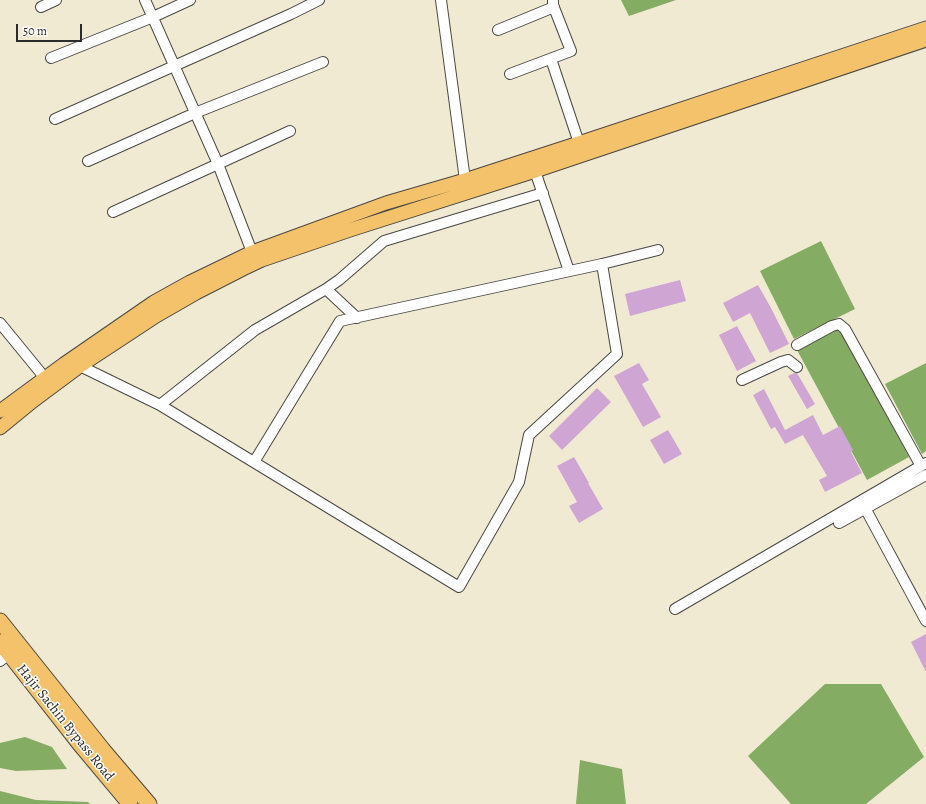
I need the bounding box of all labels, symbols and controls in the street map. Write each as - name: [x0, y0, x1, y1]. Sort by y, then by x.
- scale bar: [18, 16, 84, 42]
- text: 50 m: [23, 23, 47, 39]
- street label: Hajir Sachin Bypass Road: [13, 661, 117, 785]

